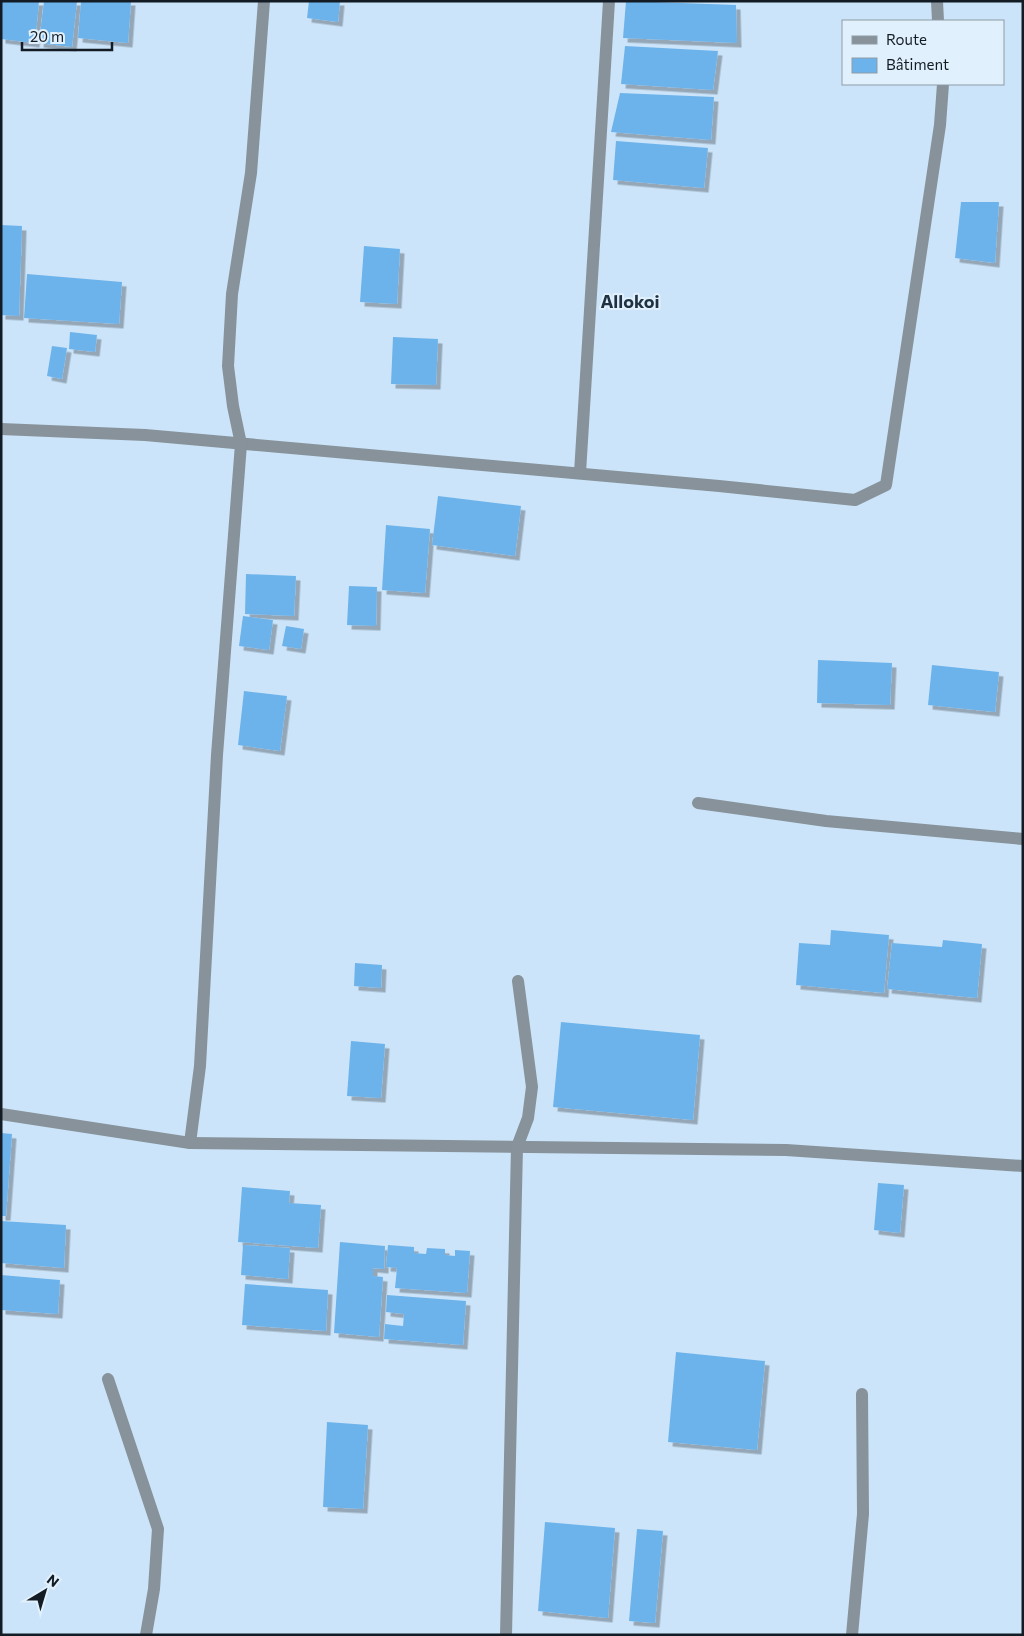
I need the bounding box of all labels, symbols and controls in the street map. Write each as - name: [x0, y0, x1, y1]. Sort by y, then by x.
- scale bar: [22, 20, 112, 52]
- legend: [842, 20, 1004, 85]
- text: 20 m: [30, 27, 64, 45]
- text: Route: [886, 30, 927, 48]
- text: Bâtiment: [886, 55, 949, 73]
- district label: Allokoi: [600, 290, 660, 312]
- north arrow: [20, 1566, 70, 1616]
- text: N: [44, 1570, 63, 1590]

